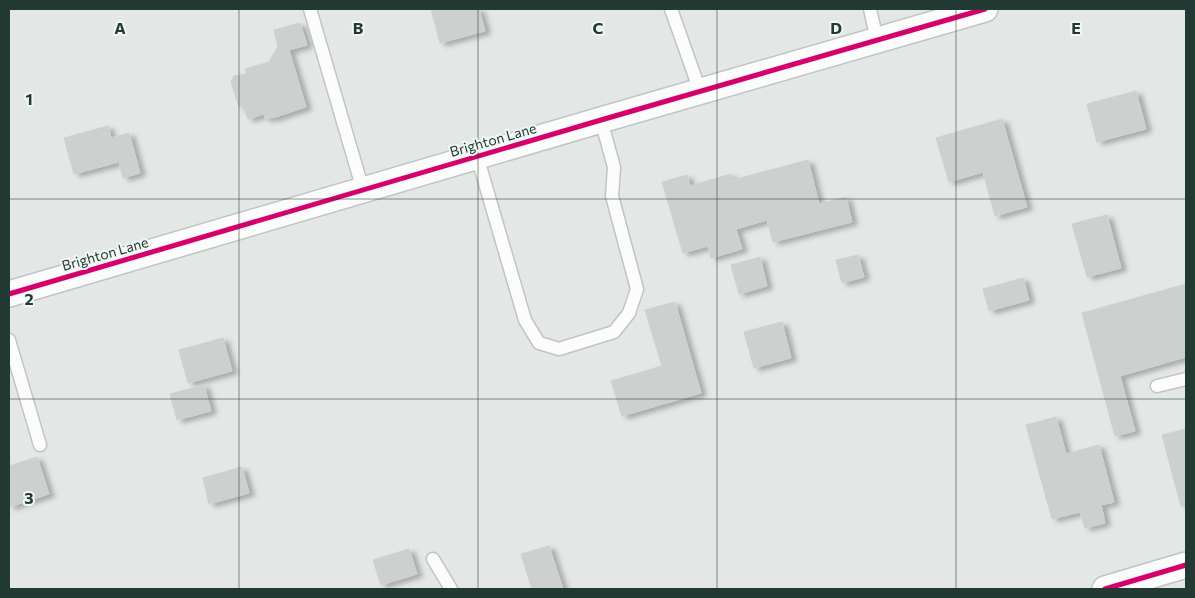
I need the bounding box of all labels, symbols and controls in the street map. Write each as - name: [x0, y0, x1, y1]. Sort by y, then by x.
- text: A: [114, 18, 126, 37]
- text: B: [353, 18, 364, 37]
- text: C: [593, 18, 604, 37]
- text: D: [830, 18, 842, 37]
- text: E: [1071, 18, 1081, 37]
- text: 1: [25, 89, 33, 108]
- street label: Brighton Lane: [448, 119, 538, 160]
- street label: Brighton Lane: [60, 233, 150, 274]
- text: 2: [24, 289, 34, 308]
- text: 3: [24, 488, 34, 507]

